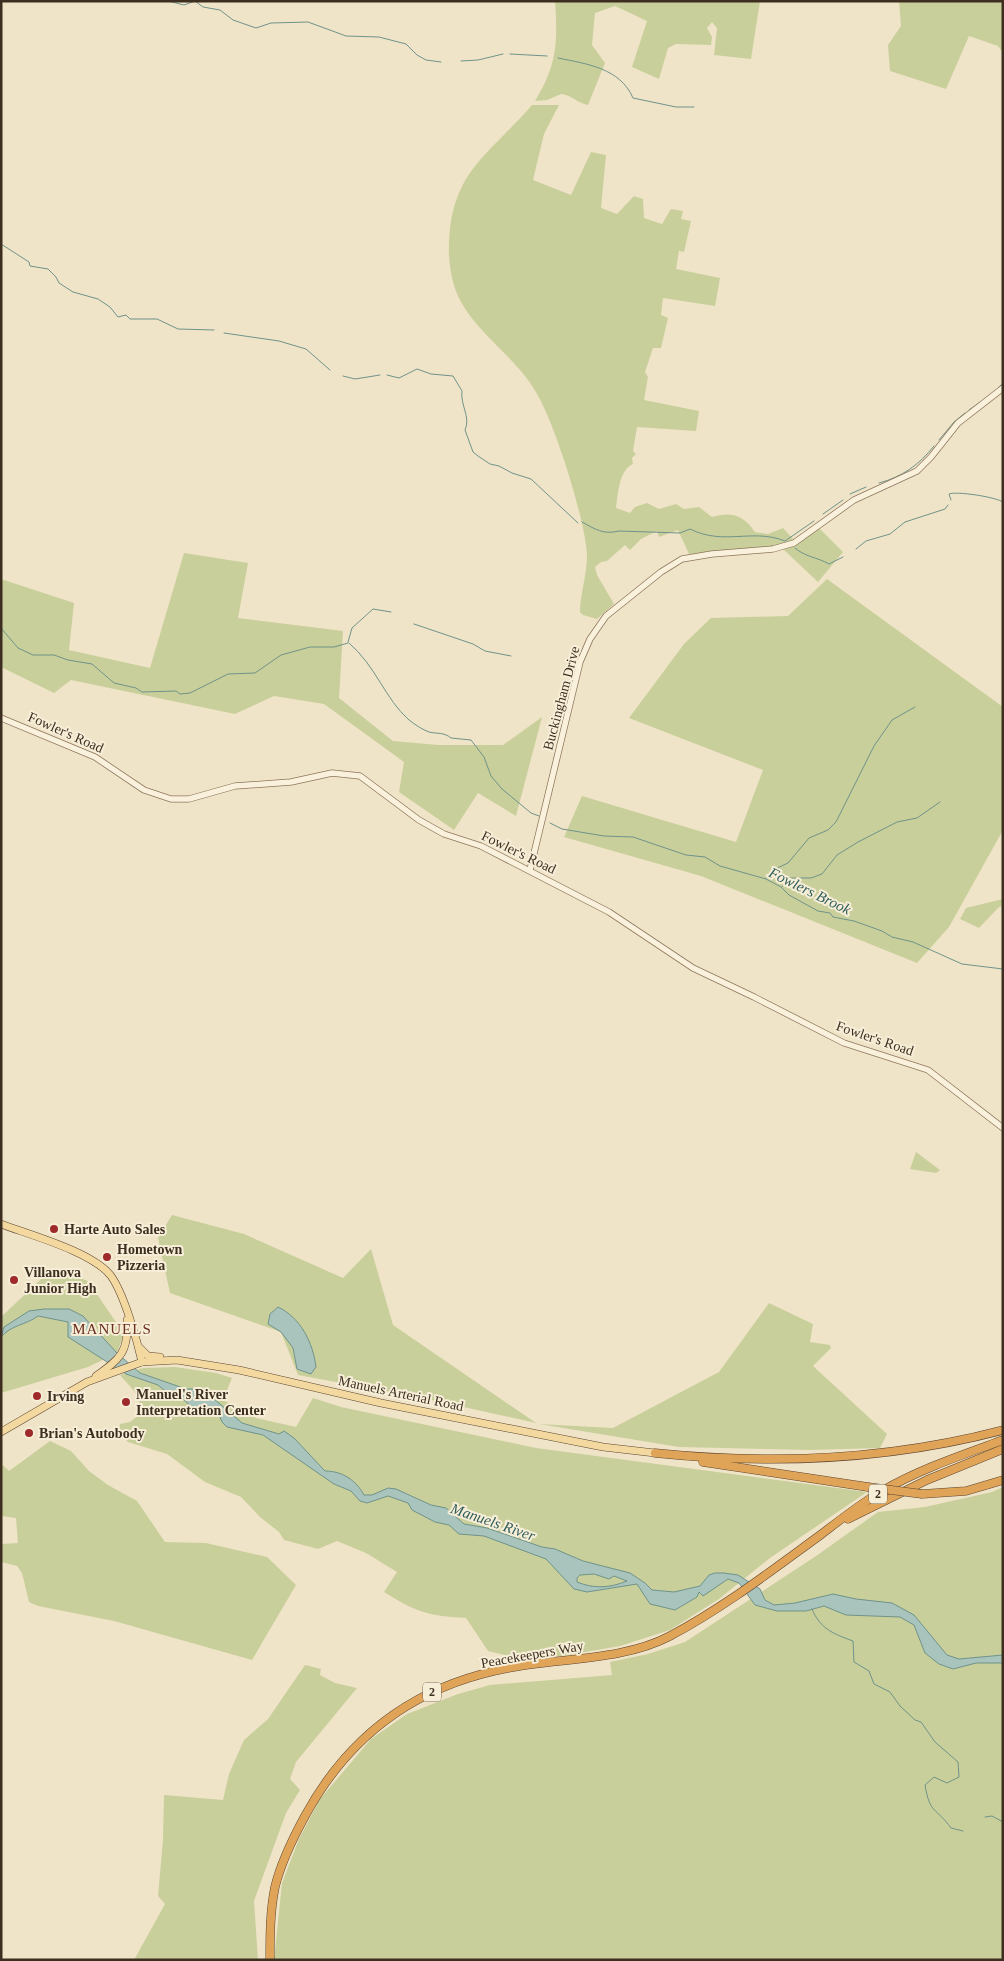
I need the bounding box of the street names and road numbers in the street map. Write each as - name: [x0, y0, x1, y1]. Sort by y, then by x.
- street label: Buckingham Drive: [540, 645, 583, 752]
- street label: Fowler's Road: [26, 709, 106, 756]
- street label: Fowler's Road: [479, 828, 558, 877]
- street label: Fowler's Road: [834, 1018, 915, 1059]
- street label: Manuels Arterial Road: [337, 1373, 465, 1414]
- road number: 2: [869, 1485, 887, 1504]
- street label: Peacekeepers Way: [480, 1638, 585, 1671]
- road number: 2: [423, 1682, 441, 1701]

